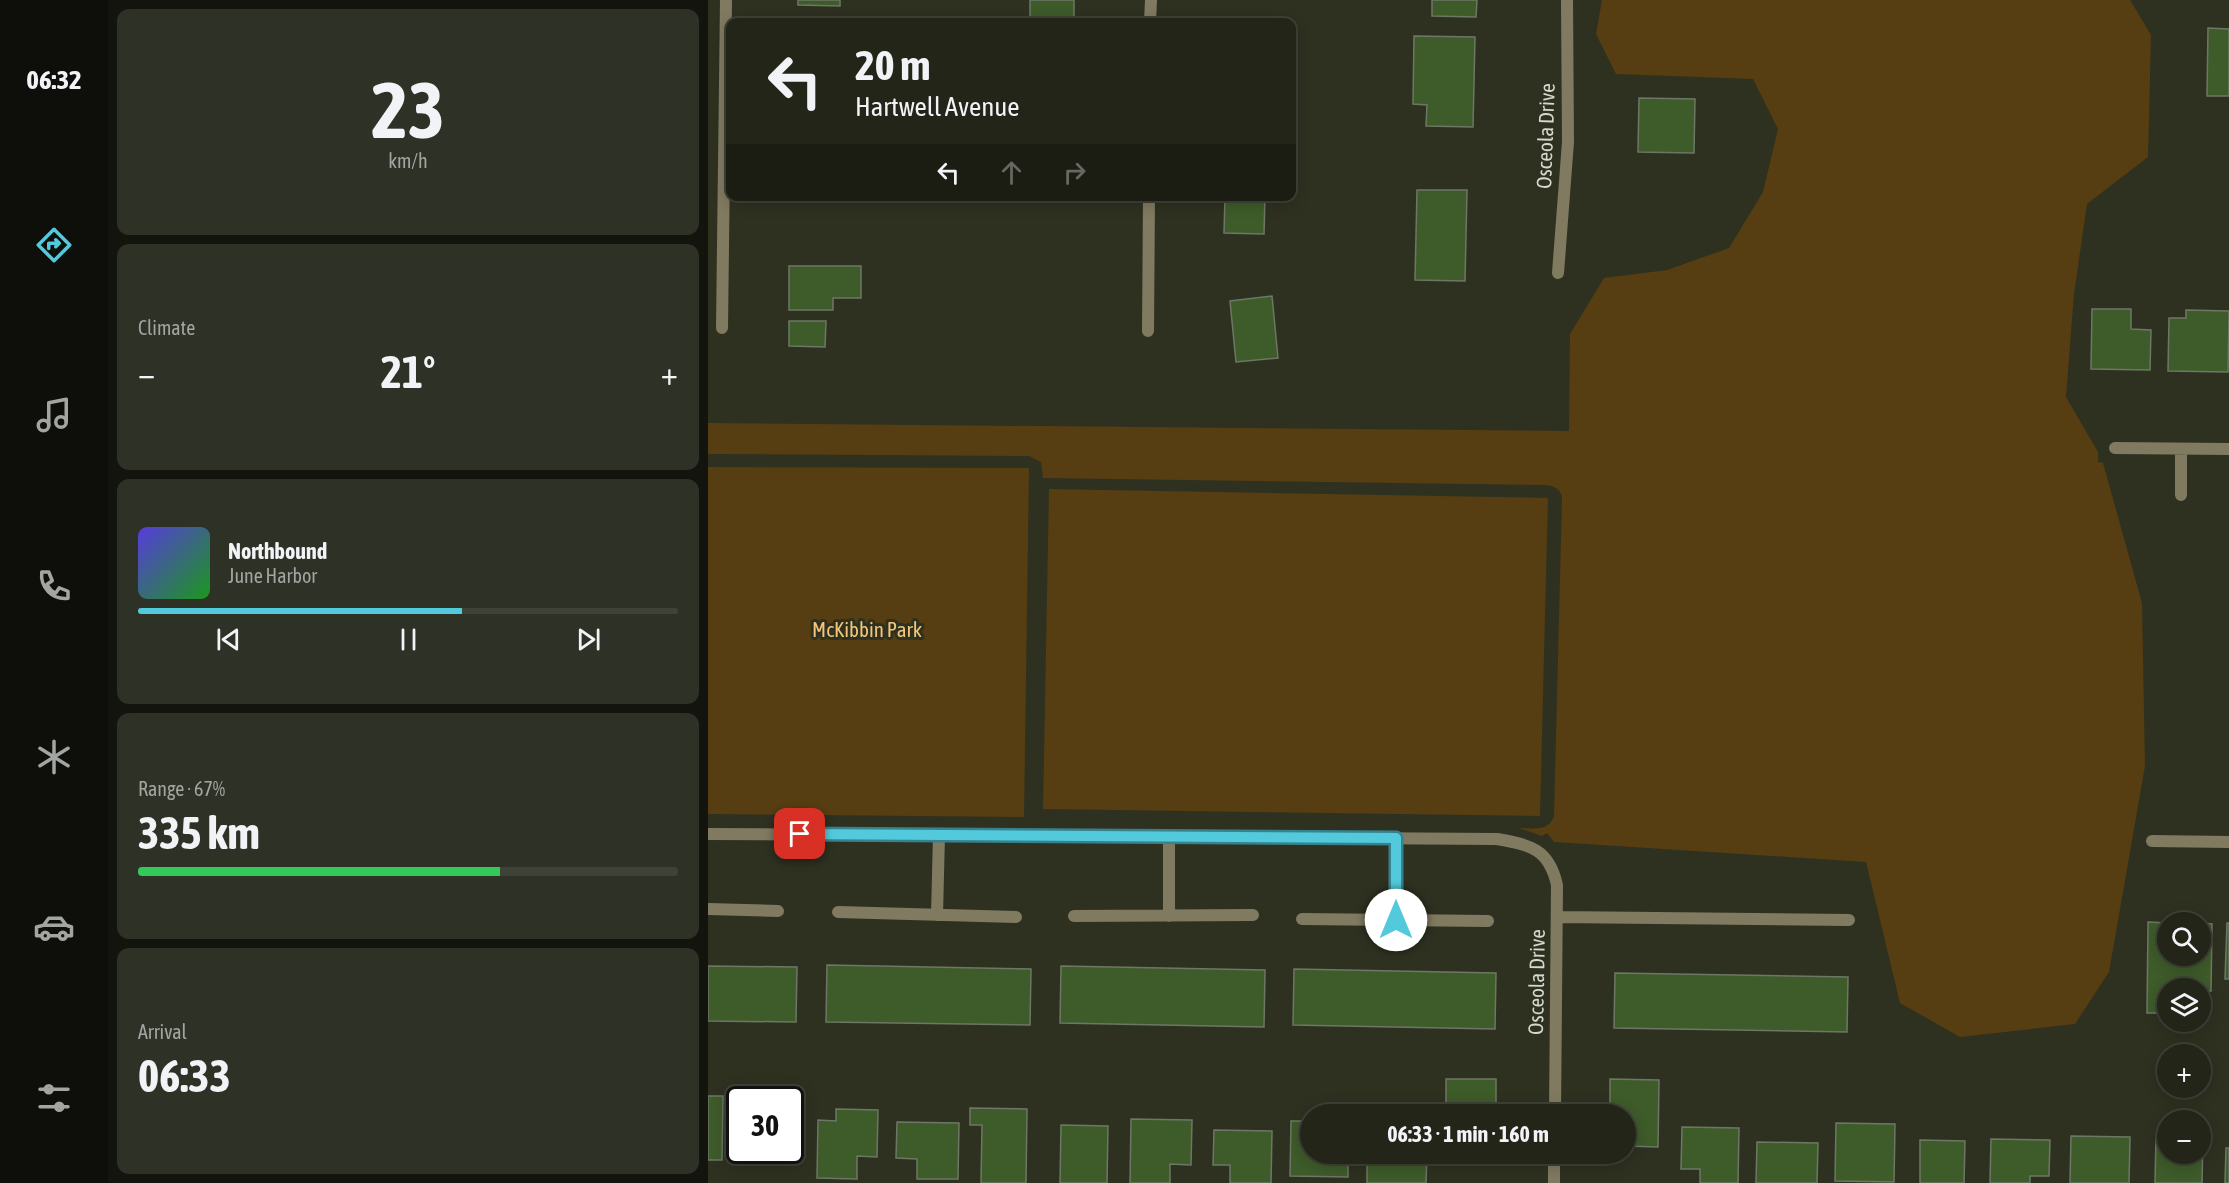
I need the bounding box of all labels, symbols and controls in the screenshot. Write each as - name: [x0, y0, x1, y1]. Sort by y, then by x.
- text: 20 m: [855, 41, 930, 89]
- icon: left: [756, 42, 834, 120]
- text: 06:32: [26, 64, 82, 95]
- text: 23: [371, 65, 445, 155]
- street label: Osceola Drive: [1531, 83, 1559, 189]
- text: Hartwell Avenue: [855, 91, 1020, 122]
- text: km/h: [388, 149, 428, 172]
- icon: left: [932, 156, 965, 189]
- icon: ahead: [995, 156, 1028, 189]
- icon: right: [1058, 156, 1091, 189]
- icon: directions: [33, 224, 75, 266]
- text: Climate: [138, 316, 195, 339]
- text: 21°: [381, 346, 435, 398]
- text: −: [138, 354, 155, 392]
- text: +: [661, 354, 678, 392]
- icon: music: [33, 394, 75, 436]
- text: Northbound: [228, 538, 327, 564]
- text: June Harbor: [228, 564, 317, 587]
- icon: phone: [33, 565, 75, 607]
- park label: McKibbin Park: [812, 617, 922, 641]
- icon: previous: [212, 623, 245, 656]
- icon: pause: [392, 623, 425, 656]
- icon: next: [572, 623, 605, 656]
- icon: climate: [33, 736, 75, 778]
- text: Range · 67%: [138, 777, 225, 800]
- text: 335 km: [138, 807, 260, 859]
- pin: [774, 808, 825, 859]
- icon: arrive: [783, 817, 816, 850]
- position arrow: [1364, 888, 1428, 952]
- icon: car: [33, 906, 75, 948]
- map controls: [2157, 912, 2211, 1164]
- button: search: [2157, 912, 2211, 966]
- street label: Osceola Drive: [1523, 929, 1549, 1035]
- button: layers: [2157, 978, 2211, 1032]
- text: Arrival: [138, 1020, 187, 1043]
- button: +: [2157, 1044, 2211, 1098]
- text: 06:33: [138, 1050, 231, 1102]
- icon: filters: [33, 1077, 75, 1119]
- speed limit sign: 30: [726, 1086, 804, 1164]
- button: −: [2157, 1110, 2211, 1164]
- text: 06:33 · 1 min · 160 m: [1387, 1121, 1549, 1147]

